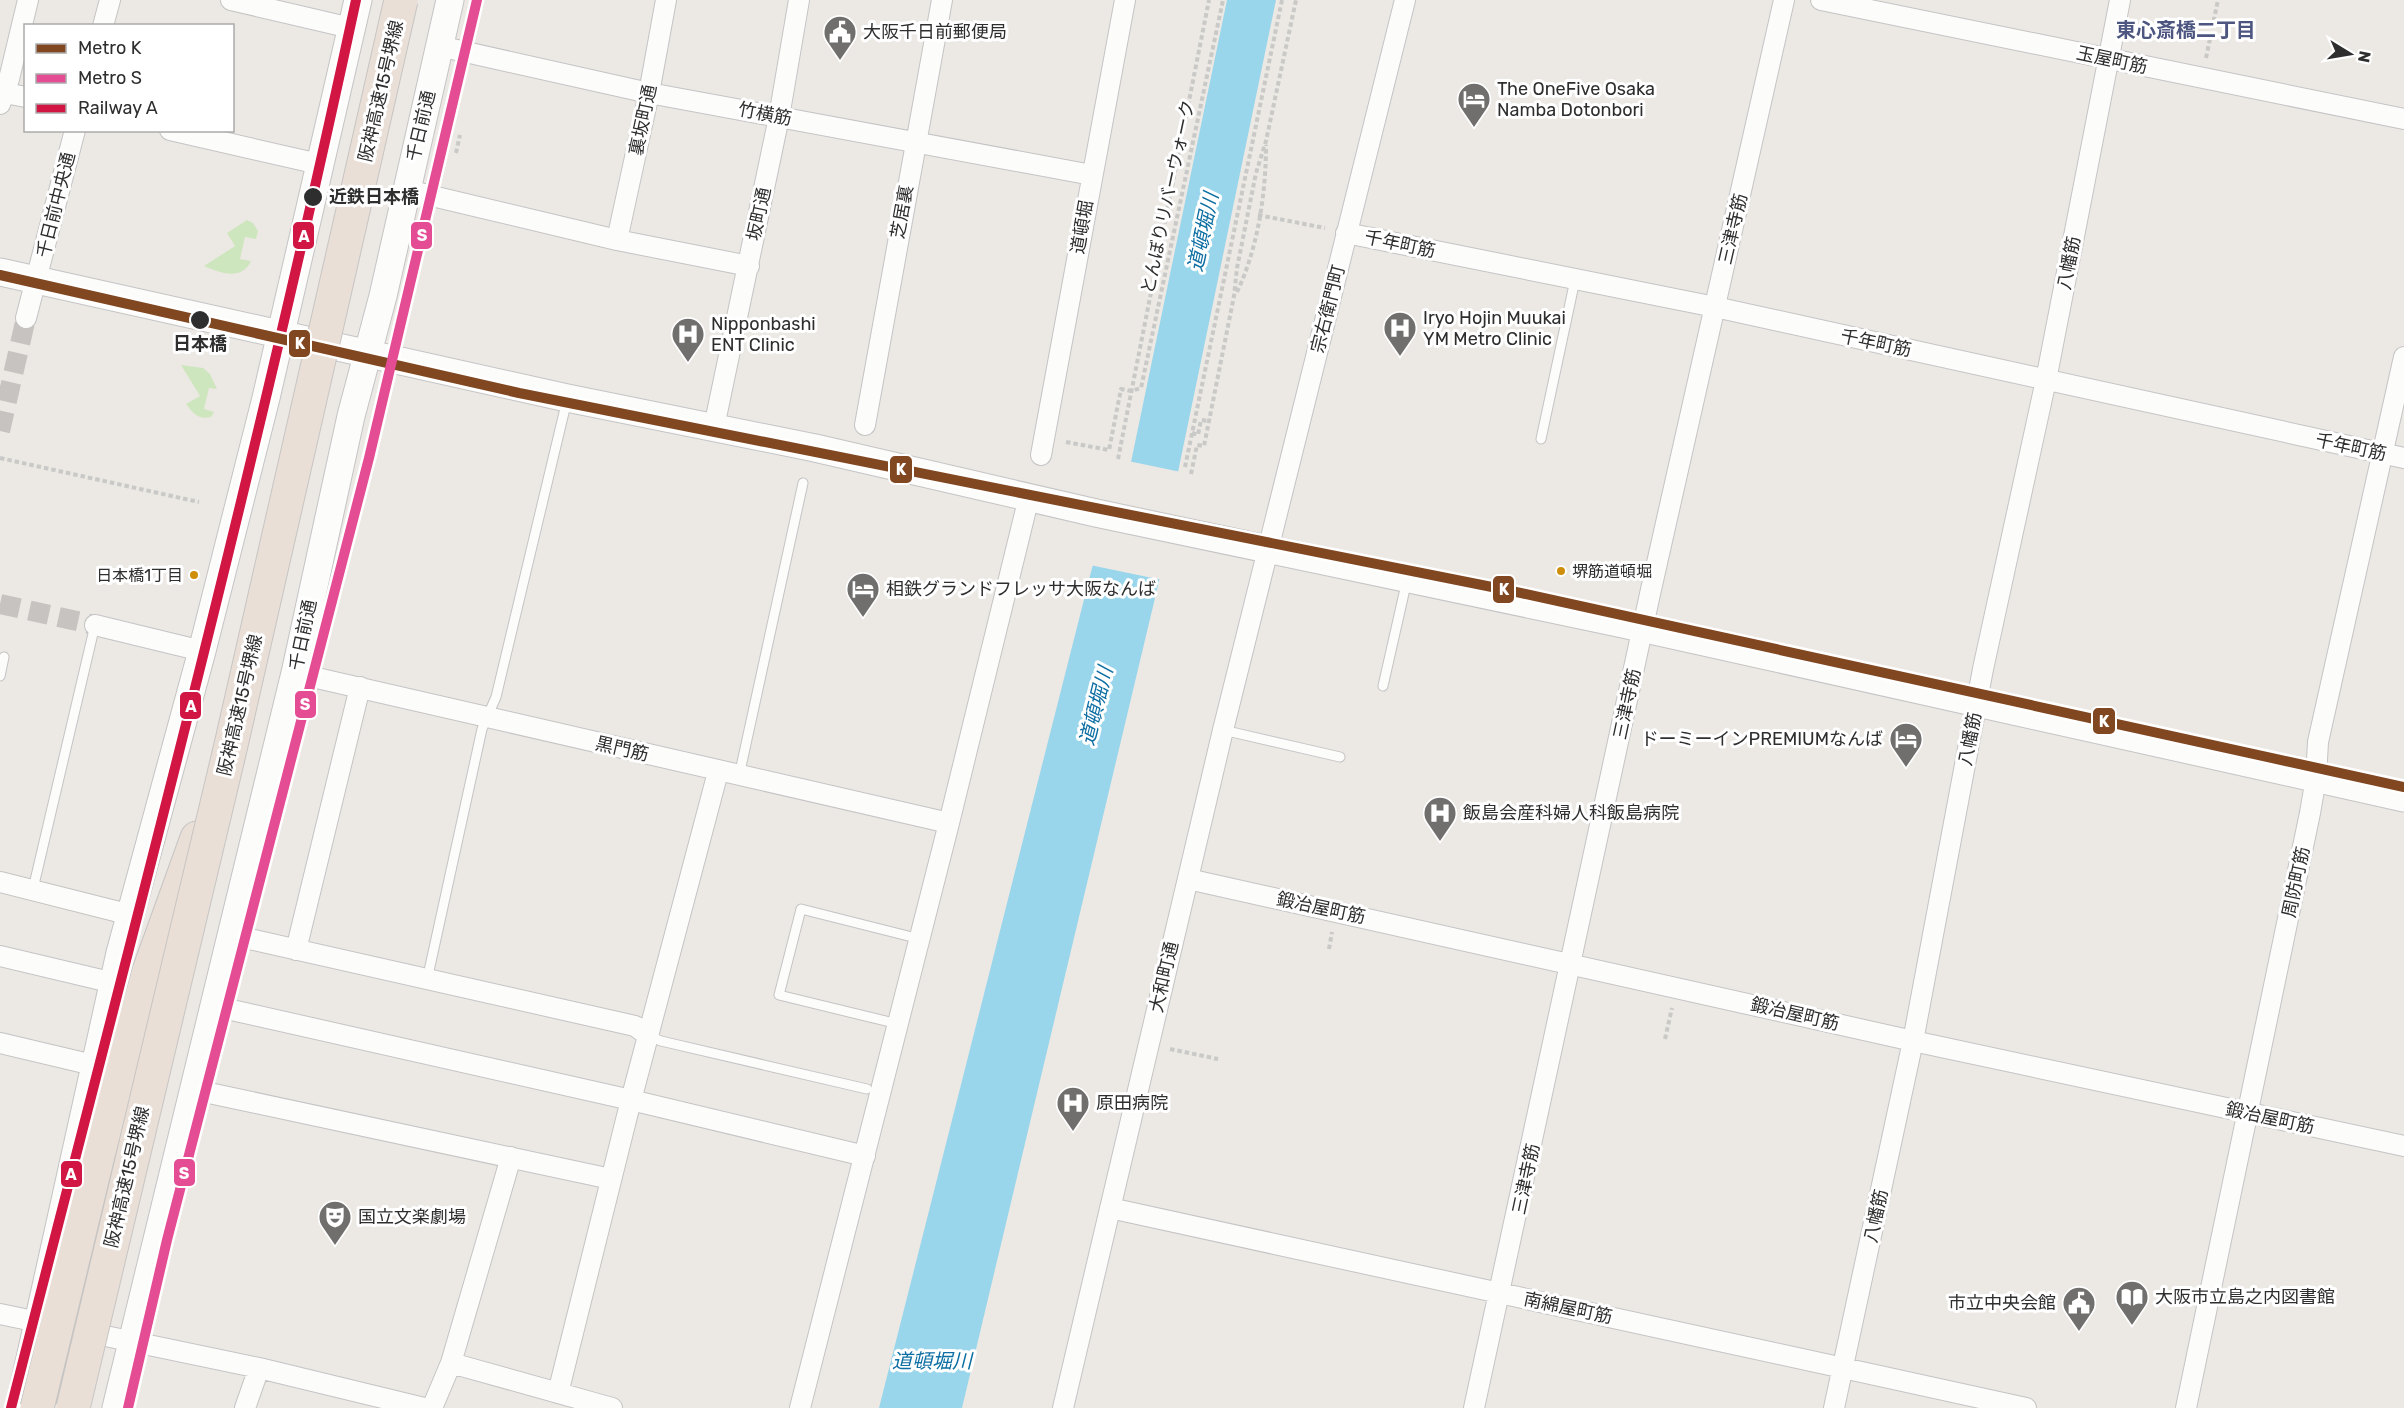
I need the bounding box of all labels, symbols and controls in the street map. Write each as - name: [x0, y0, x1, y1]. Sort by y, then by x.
- public building icon: 大阪千日前郵便局: [822, 14, 858, 61]
- street label: 阪神高速15号堺線: [354, 18, 408, 164]
- district label: 東心斎橋二丁目: [2116, 18, 2256, 42]
- place label: 大阪千日前郵便局: [863, 21, 1007, 43]
- legend: [24, 24, 234, 132]
- north arrow: [2320, 24, 2380, 84]
- text: Metro K: [78, 37, 142, 59]
- street label: 玉屋町筋: [2074, 42, 2150, 78]
- text: N: [2354, 49, 2375, 64]
- text: Metro S: [78, 67, 142, 89]
- place label: The OneFive Osaka Namba Dotonbori: [1497, 78, 1655, 121]
- hotel icon: The OneFive Osaka Namba Dotonbori: [1456, 81, 1492, 128]
- street label: 裏坂町通: [625, 82, 661, 158]
- street label: 千日前通: [402, 88, 440, 164]
- text: Railway A: [78, 97, 158, 119]
- street label: 竹横筋: [736, 98, 794, 130]
- street label: とんぼりリバーウォーク: [1137, 98, 1199, 296]
- street label: 千日前中央通: [32, 150, 80, 260]
- street label: 芝居裏: [886, 184, 918, 240]
- street label: 坂町通: [743, 185, 775, 243]
- marker: 近鉄日本橋: [302, 186, 324, 208]
- place label: 近鉄日本橋: [329, 186, 419, 208]
- water label: 道頓堀川: [1183, 188, 1223, 274]
- street label: 三津寺筋: [1714, 191, 1752, 267]
- street label: 道頓堀: [1066, 199, 1098, 255]
- line badge: A: [292, 221, 315, 250]
- line badge: S: [410, 221, 433, 250]
- text: S: [417, 226, 428, 245]
- street label: 千年町筋: [1362, 226, 1438, 262]
- text: A: [298, 227, 310, 246]
- street label: 八幡筋: [2053, 234, 2085, 292]
- street label: 宗右衛門町: [1306, 263, 1350, 355]
- place label: Iryo Hojin Muukai YM Metro Clinic: [1423, 307, 1566, 350]
- marker: 日本橋: [189, 309, 211, 331]
- hospital icon: Iryo Hojin Muukai YM Metro Clinic: [1382, 310, 1418, 357]
- place label: Nipponbashi ENT Clinic: [711, 313, 816, 356]
- hospital icon: Nipponbashi ENT Clinic: [670, 316, 706, 363]
- street label: 千年町筋: [1838, 325, 1914, 361]
- line badge: K: [288, 329, 311, 358]
- place label: 日本橋: [173, 333, 227, 355]
- text: K: [295, 334, 306, 353]
- street label: 千年町筋: [2313, 429, 2389, 465]
- line badge: K: [889, 455, 913, 484]
- text: K: [896, 460, 907, 479]
- place label: 堺筋道頓堀: [1572, 562, 1652, 581]
- marker: 堺筋道頓堀: [1555, 565, 1567, 577]
- place label: 日本橋1丁目: [96, 566, 183, 585]
- marker: 日本橋1丁目: [188, 569, 200, 581]
- hotel icon: 相鉄グランドフレッサ大阪なんば: [845, 571, 881, 618]
- line badge: K: [1492, 575, 1515, 604]
- place label: 相鉄グランドフレッサ大阪なんば: [886, 578, 1156, 600]
- text: K: [1499, 580, 1510, 599]
- street label: 千日前通: [285, 597, 321, 673]
- street label: 阪神高速15号堺線: [213, 632, 267, 778]
- water label: 道頓堀川: [1075, 662, 1118, 748]
- street label: 三津寺筋: [1609, 666, 1645, 742]
- line badge: S: [294, 690, 317, 719]
- line badge: A: [179, 691, 202, 720]
- text: S: [300, 695, 311, 714]
- text: A: [185, 697, 197, 716]
- line badge: K: [2092, 707, 2116, 735]
- street label: 八幡筋: [1954, 710, 1986, 768]
- text: K: [2099, 712, 2110, 731]
- hotel icon: ドーミーインPREMIUMなんば: [1888, 721, 1924, 768]
- place label: ドーミーインPREMIUMなんば: [1641, 728, 1883, 750]
- street label: 黒門筋: [593, 732, 651, 766]
- hospital icon: 飯島会産科婦人科飯島病院: [1422, 795, 1458, 842]
- place label: 飯島会産科婦人科飯島病院: [1463, 802, 1679, 824]
- street label: 周防町筋: [2278, 844, 2314, 920]
- street label: 鍛冶屋町筋: [1275, 888, 1367, 928]
- street label: 大和町通: [1145, 939, 1183, 1015]
- street label: 鍛冶屋町筋: [1749, 993, 1841, 1035]
- hospital icon: 原田病院: [1055, 1085, 1091, 1132]
- place label: 原田病院: [1096, 1092, 1168, 1114]
- street label: 鍛冶屋町筋: [2224, 1098, 2316, 1138]
- street label: 阪神高速15号堺線: [100, 1104, 154, 1250]
- street label: 三津寺筋: [1508, 1141, 1544, 1217]
- line badge: S: [173, 1158, 196, 1187]
- line badge: A: [60, 1160, 83, 1188]
- text: S: [179, 1164, 190, 1183]
- text: A: [65, 1165, 77, 1184]
- street label: 八幡筋: [1860, 1187, 1892, 1245]
- theatre icon: 国立文楽劇場: [317, 1199, 353, 1246]
- place label: 国立文楽劇場: [358, 1206, 466, 1228]
- library icon: 大阪市立島之内図書館: [2114, 1279, 2150, 1326]
- public building icon: 市立中央会館: [2061, 1285, 2097, 1332]
- place label: 大阪市立島之内図書館: [2155, 1286, 2335, 1308]
- street label: 南綿屋町筋: [1522, 1288, 1614, 1328]
- place label: 市立中央会館: [1948, 1292, 2056, 1314]
- water label: 道頓堀川: [892, 1349, 974, 1373]

